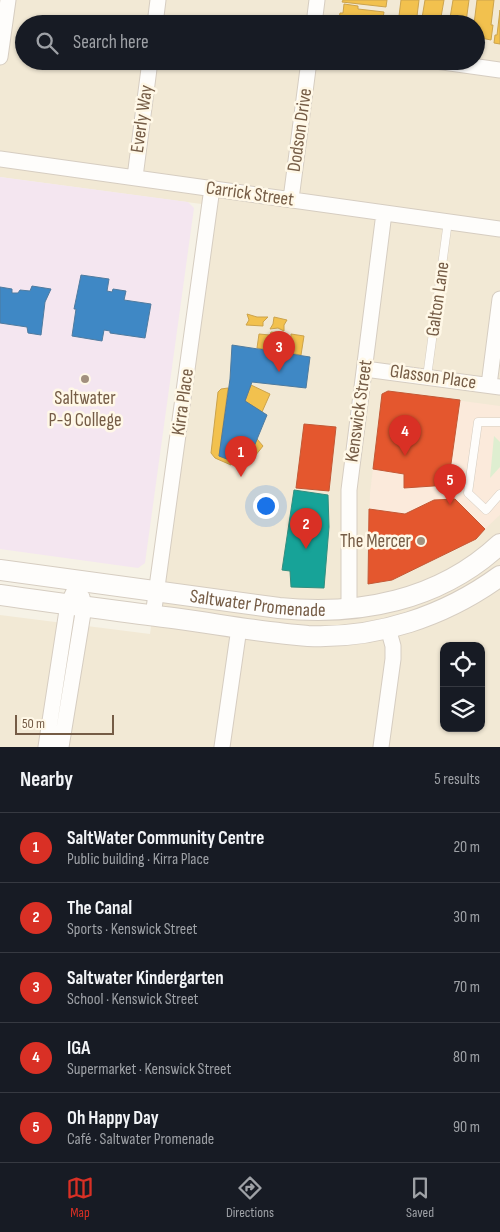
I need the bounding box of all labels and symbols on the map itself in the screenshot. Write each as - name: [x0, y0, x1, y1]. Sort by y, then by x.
- street label: Everly Way: [126, 83, 158, 154]
- street label: Dodson Drive: [283, 87, 317, 173]
- street label: Carrick Street: [205, 176, 296, 212]
- street label: Galton Lane: [421, 260, 455, 338]
- pin: 3: [263, 331, 295, 372]
- street label: Kenswick Street: [340, 358, 378, 464]
- street label: Glasson Place: [388, 360, 478, 394]
- street label: Kirra Place: [167, 367, 199, 437]
- marker: Saltwater P-9 College: [79, 373, 91, 385]
- place label: Saltwater P-9 College: [48, 387, 122, 432]
- pin: 4: [389, 415, 421, 456]
- pin: 1: [225, 436, 257, 477]
- pin: 5: [434, 464, 466, 505]
- your location: [253, 493, 279, 519]
- pin: 2: [290, 508, 322, 549]
- place label: The Mercer: [340, 530, 412, 553]
- marker: The Mercer: [415, 535, 427, 547]
- street label: Saltwater Promenade: [189, 584, 326, 622]
- scale bar: [15, 712, 114, 735]

